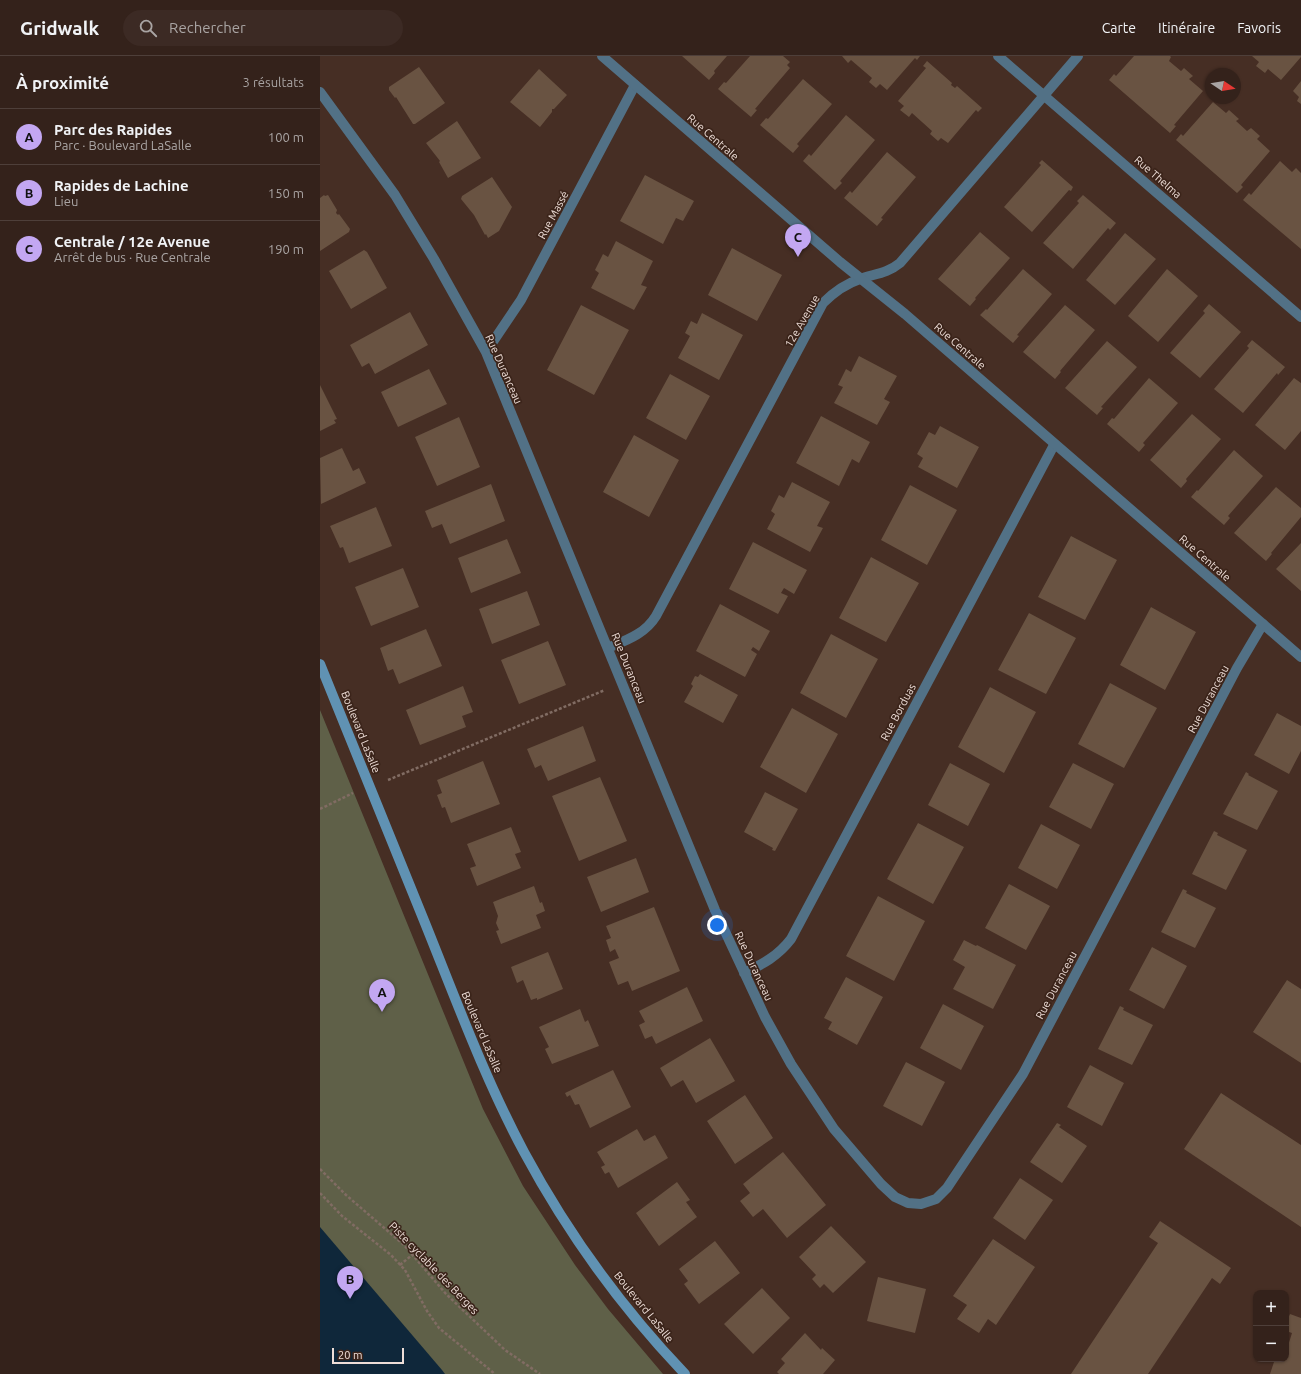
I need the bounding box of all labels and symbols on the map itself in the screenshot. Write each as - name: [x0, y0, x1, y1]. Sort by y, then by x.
- north arrow: [1205, 68, 1241, 104]
- street label: Rue Centrale: [685, 112, 741, 162]
- street label: Rue Thelma: [1132, 153, 1184, 201]
- street label: Rue Massé: [535, 189, 571, 241]
- pin: C: [785, 224, 811, 257]
- street label: 12e Avenue: [782, 293, 822, 349]
- street label: Rue Centrale: [932, 321, 988, 371]
- street label: Rue Duranceau: [483, 332, 525, 406]
- street label: Rue Centrale: [1177, 533, 1233, 583]
- street label: Rue Duranceau: [609, 631, 649, 705]
- street label: Rue Duranceau: [1185, 663, 1231, 735]
- street label: Rue Borduas: [878, 681, 918, 742]
- street label: Boulevard LaSalle: [339, 689, 383, 775]
- your location: [707, 915, 727, 935]
- street label: Rue Duranceau: [733, 929, 775, 1003]
- street label: Rue Duranceau: [1033, 949, 1079, 1021]
- pin: A: [369, 979, 395, 1012]
- street label: Boulevard LaSalle: [459, 989, 505, 1075]
- street label: Piste cyclable des Berges: [387, 1220, 481, 1317]
- pin: B: [337, 1266, 363, 1299]
- street label: Boulevard LaSalle: [612, 1269, 676, 1345]
- scale bar: [332, 1346, 404, 1365]

